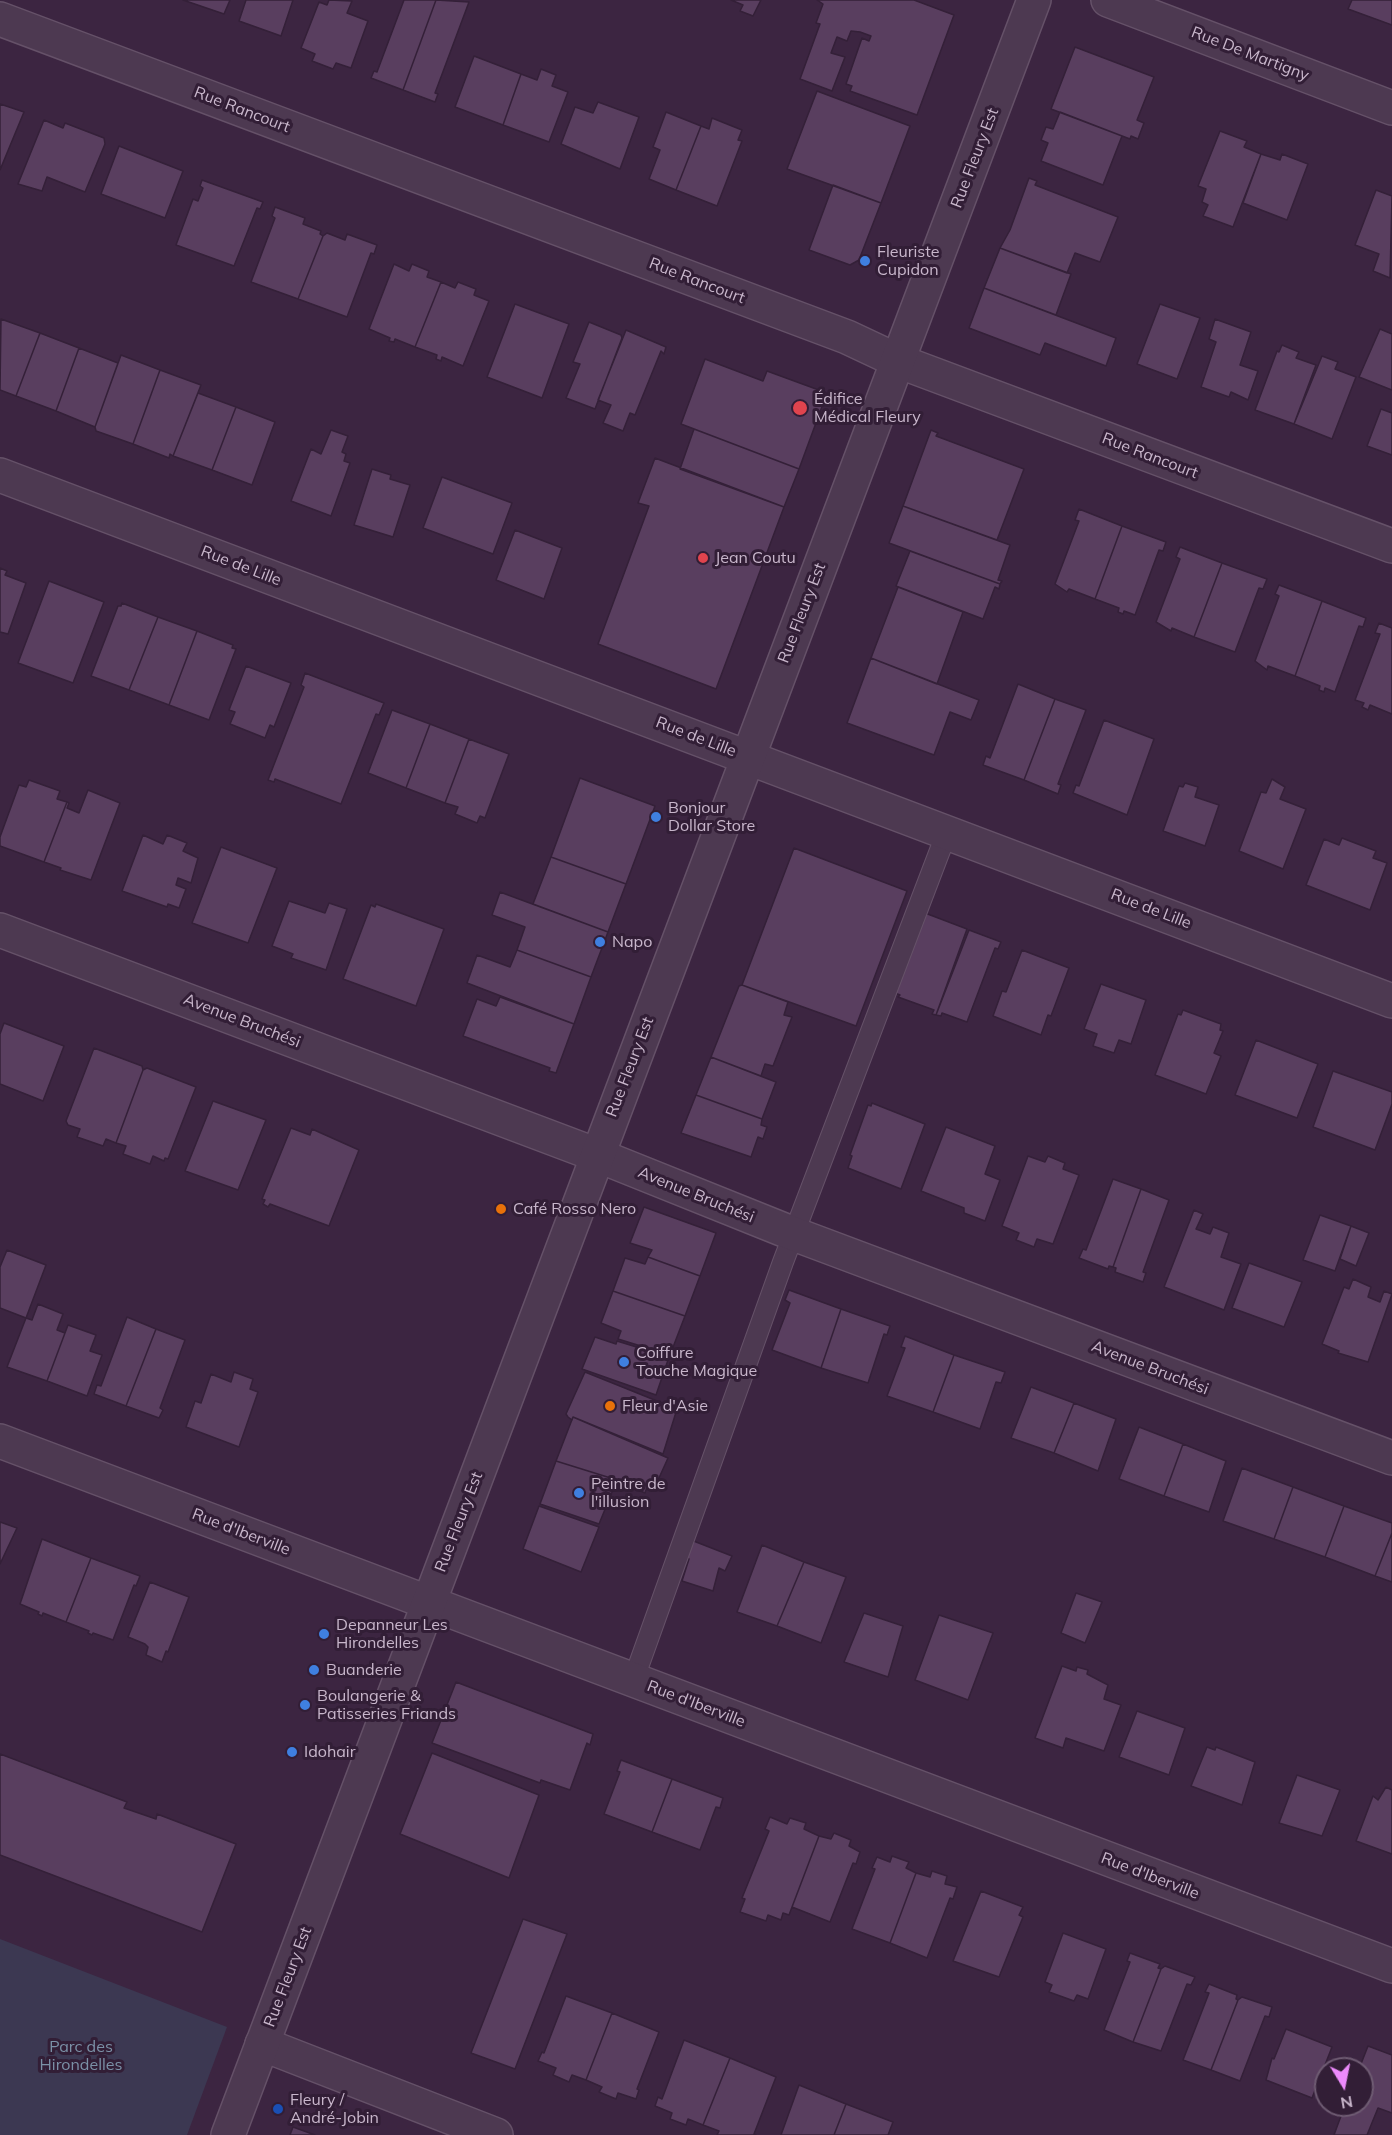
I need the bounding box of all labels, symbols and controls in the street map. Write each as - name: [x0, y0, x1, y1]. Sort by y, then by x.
- street label: Rue De Martigny: [1188, 23, 1312, 85]
- street label: Rue Rancourt: [191, 83, 293, 137]
- street label: Rue Fleury Est: [947, 105, 1003, 211]
- place label: Fleuriste Cupidon: [877, 242, 939, 280]
- street label: Rue Rancourt: [646, 254, 748, 308]
- marker: Fleuriste Cupidon: [858, 254, 872, 268]
- place label: Édifice Médical Fleury: [814, 389, 921, 427]
- marker: Édifice Médical Fleury: [791, 399, 809, 417]
- street label: Rue Rancourt: [1099, 429, 1201, 483]
- street label: Rue de Lille: [198, 542, 284, 590]
- place label: Jean Coutu: [715, 548, 796, 568]
- marker: Jean Coutu: [696, 551, 710, 565]
- street label: Rue Fleury Est: [774, 560, 830, 666]
- street label: Rue de Lille: [653, 713, 739, 761]
- place label: Bonjour Dollar Store: [668, 798, 755, 836]
- marker: Bonjour Dollar Store: [649, 810, 663, 824]
- street label: Rue de Lille: [1108, 885, 1194, 933]
- place label: Napo: [612, 932, 652, 952]
- marker: Napo: [593, 935, 607, 949]
- street label: Avenue Bruchési: [181, 990, 303, 1052]
- street label: Rue Fleury Est: [602, 1014, 658, 1120]
- street label: Avenue Bruchési: [635, 1163, 757, 1227]
- place label: Café Rosso Nero: [513, 1199, 636, 1219]
- marker: Café Rosso Nero: [494, 1202, 508, 1216]
- street label: Avenue Bruchési: [1089, 1337, 1211, 1399]
- place label: Coiffure Touche Magique: [636, 1343, 757, 1381]
- marker: Coiffure Touche Magique: [617, 1355, 631, 1369]
- place label: Fleur d'Asie: [622, 1396, 708, 1416]
- marker: Fleur d'Asie: [603, 1399, 617, 1413]
- street label: Rue Fleury Est: [431, 1469, 487, 1575]
- place label: Peintre de l'illusion: [591, 1474, 665, 1512]
- marker: Peintre de l'illusion: [572, 1486, 586, 1500]
- street label: Rue d'Iberville: [189, 1504, 293, 1560]
- place label: Depanneur Les Hirondelles: [336, 1615, 448, 1653]
- marker: Depanneur Les Hirondelles: [317, 1627, 331, 1641]
- place label: Buanderie: [326, 1660, 402, 1680]
- marker: Buanderie: [307, 1663, 321, 1677]
- street label: Rue d'Iberville: [644, 1676, 748, 1732]
- place label: Boulangerie & Patisseries Friands: [317, 1686, 456, 1724]
- marker: Boulangerie & Patisseries Friands: [298, 1698, 312, 1712]
- place label: Idohair: [304, 1742, 355, 1762]
- marker: Idohair: [285, 1745, 299, 1759]
- street label: Rue d'Iberville: [1098, 1848, 1202, 1904]
- street label: Rue Fleury Est: [260, 1924, 316, 2030]
- park label: Parc des Hirondelles: [40, 2037, 122, 2075]
- north arrow: [1314, 2057, 1374, 2117]
- place label: Fleury / André-Jobin: [290, 2090, 379, 2128]
- text: N: [1339, 2092, 1354, 2114]
- marker: Fleury / André-Jobin: [271, 2102, 285, 2116]

